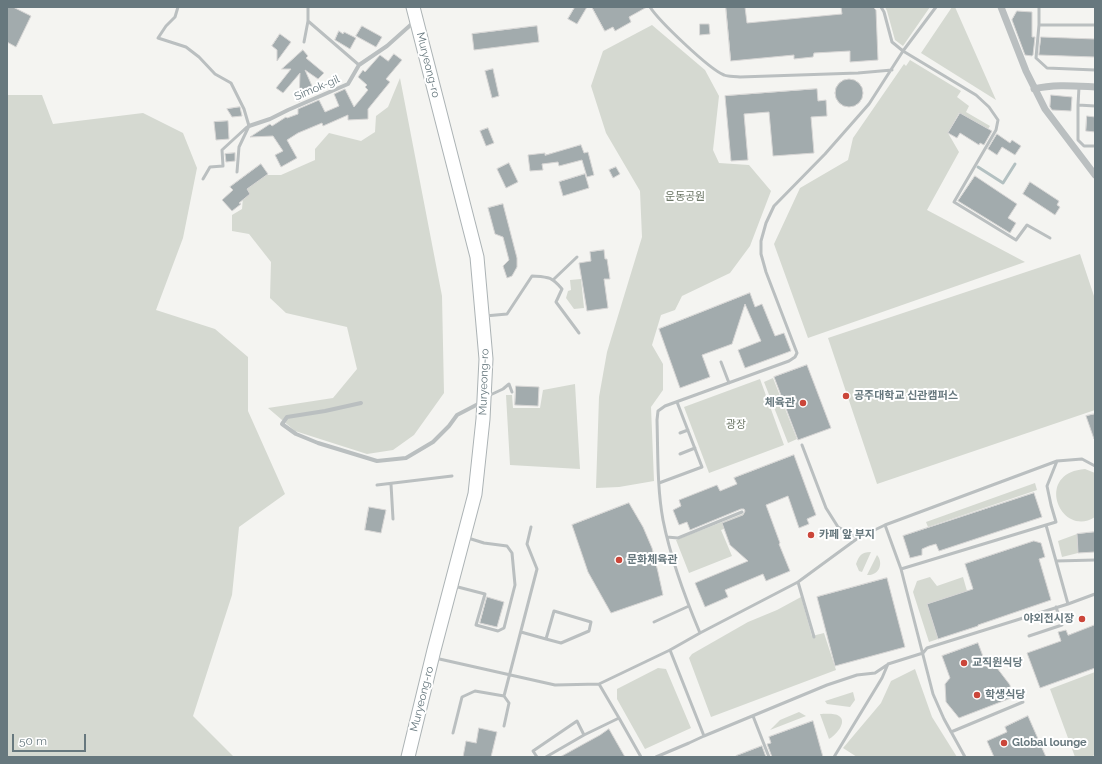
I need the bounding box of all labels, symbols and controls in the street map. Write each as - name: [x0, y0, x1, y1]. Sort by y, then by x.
- street label: Muryeong-ro: [414, 31, 442, 99]
- street label: Simok-gil: [292, 73, 342, 103]
- park label: 운동공원: [665, 190, 705, 204]
- street label: Muryeong-ro: [476, 348, 492, 416]
- place label: 공주대학교 신관캠퍼스: [854, 389, 958, 403]
- marker: 공주대학교 신관캠퍼스: [841, 391, 851, 401]
- place label: 체육관: [765, 396, 795, 410]
- marker: 체육관: [798, 398, 808, 408]
- park label: 광장: [726, 418, 746, 432]
- place label: 카페 앞 부지: [819, 528, 875, 542]
- marker: 카페 앞 부지: [806, 530, 816, 540]
- place label: 문화체육관: [627, 553, 678, 567]
- marker: 문화체육관: [614, 555, 624, 565]
- place label: 야외전시장: [1023, 612, 1074, 626]
- marker: 야외전시장: [1077, 614, 1087, 624]
- place label: 교직원식당: [972, 656, 1023, 670]
- marker: 교직원식당: [959, 658, 969, 668]
- street label: Muryeong-ro: [408, 665, 436, 733]
- place label: 학생식당: [985, 688, 1025, 702]
- marker: 학생식당: [972, 690, 982, 700]
- scale bar: [14, 726, 88, 752]
- text: 50 m: [19, 734, 47, 748]
- place label: Global lounge: [1012, 736, 1087, 750]
- marker: Global lounge: [999, 738, 1009, 748]

